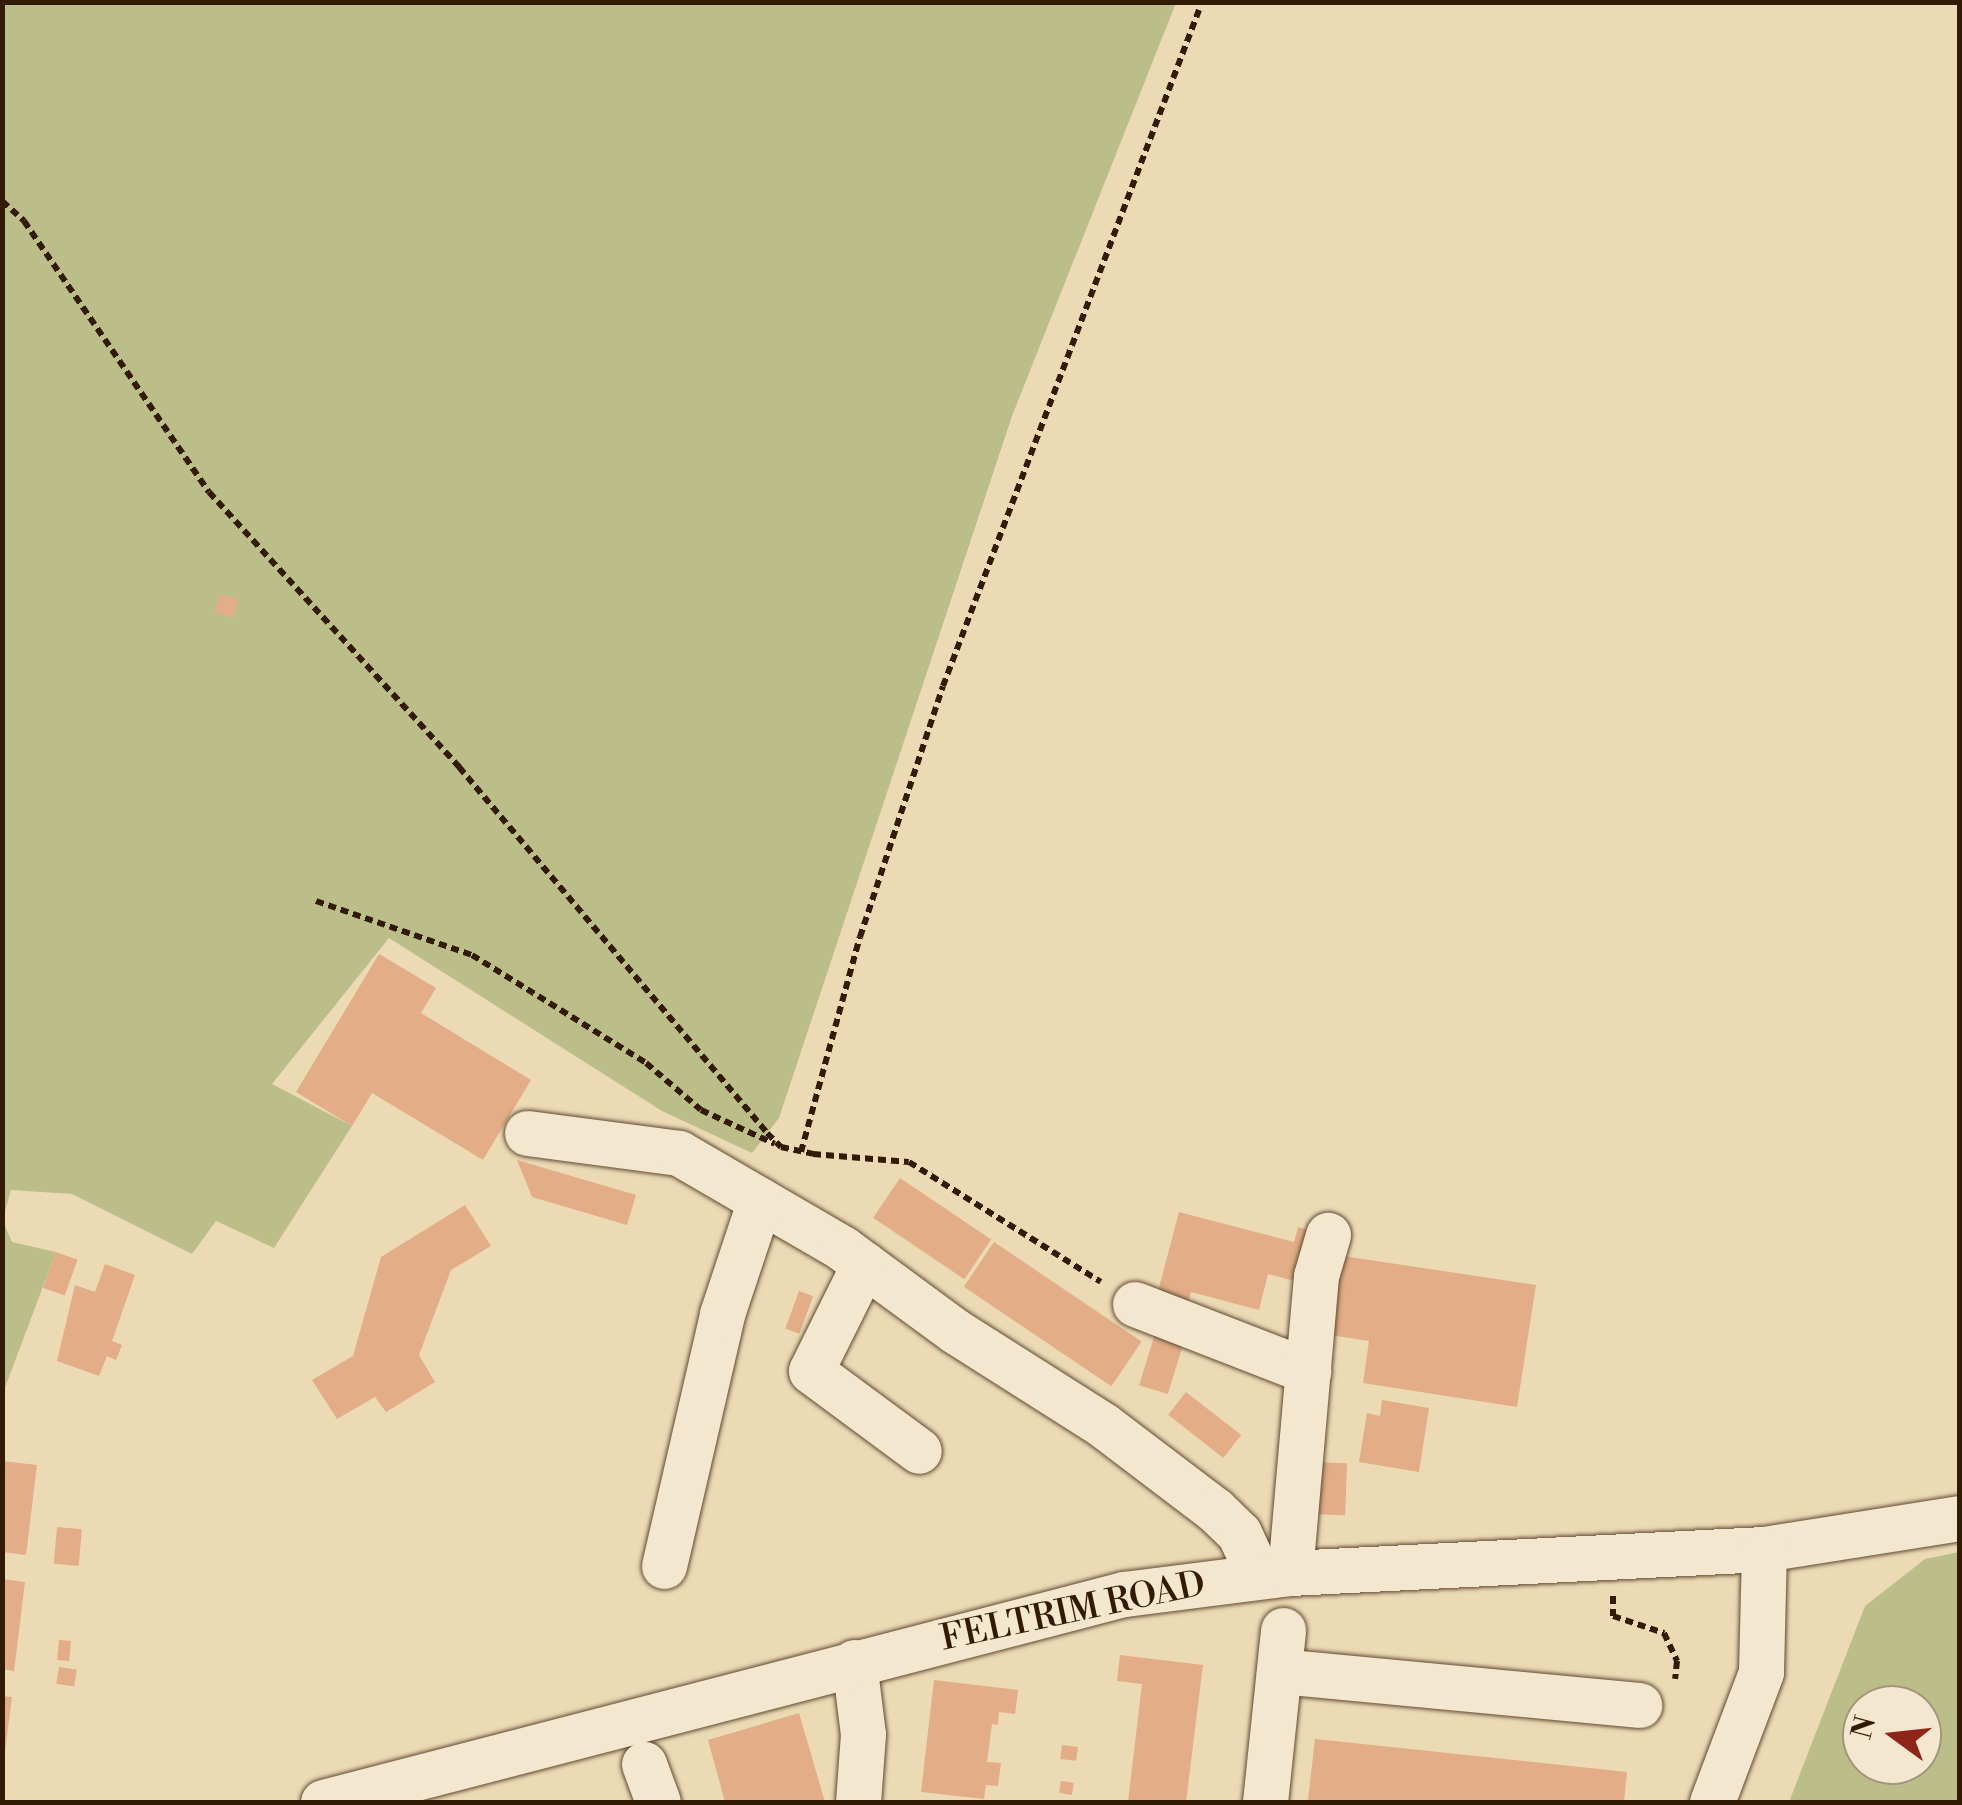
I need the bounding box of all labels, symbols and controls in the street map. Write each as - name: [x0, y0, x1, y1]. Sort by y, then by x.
- street label: FELTRIM ROAD: [937, 1563, 1209, 1661]
- north arrow: [1842, 1685, 1942, 1785]
- text: N: [1845, 1712, 1884, 1743]

